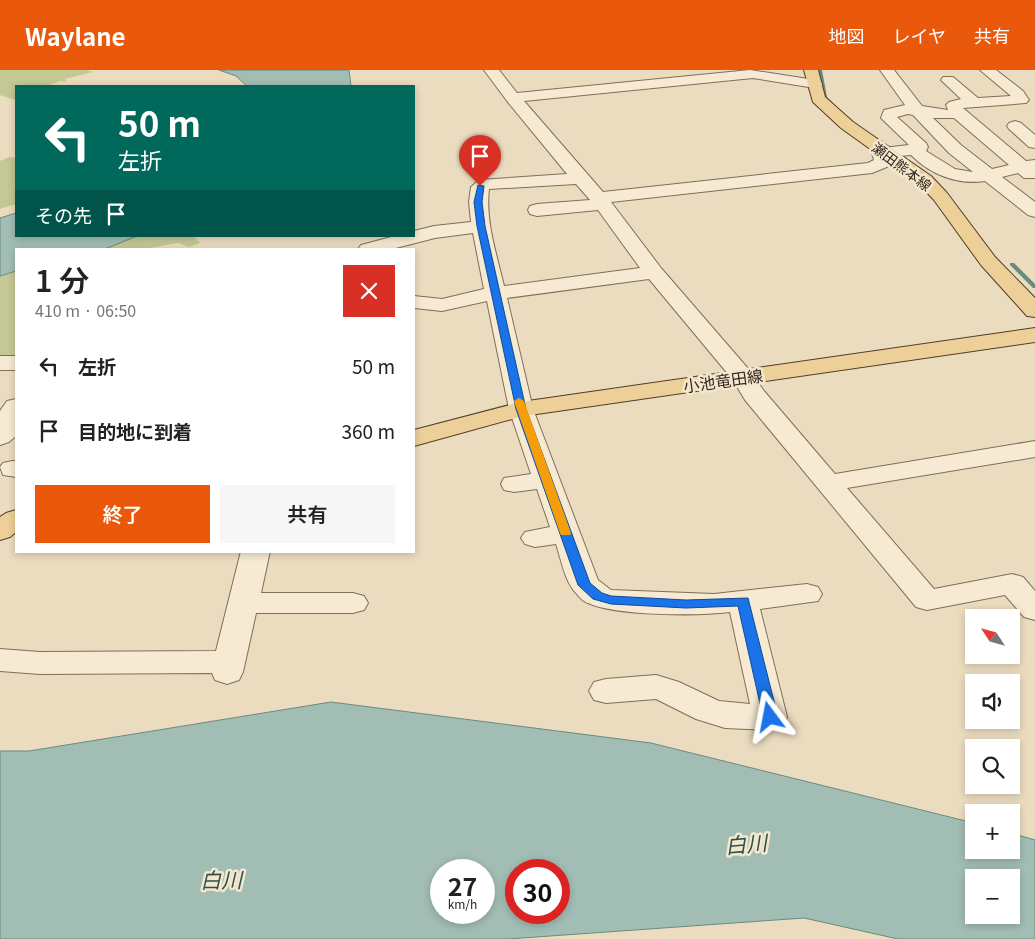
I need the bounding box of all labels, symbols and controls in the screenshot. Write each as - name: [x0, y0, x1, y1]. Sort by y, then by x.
- text: Waylane: [25, 18, 126, 53]
- text: 地図: [829, 22, 865, 48]
- text: レイヤ: [893, 22, 946, 48]
- text: 共有: [974, 22, 1010, 48]
- text: 50 m: [118, 96, 201, 147]
- icon: left: [35, 105, 100, 170]
- pin: [459, 135, 501, 186]
- street label: 瀬田熊本線: [868, 137, 936, 195]
- icon: arrive: [466, 142, 494, 170]
- text: 左折: [118, 143, 162, 175]
- icon: arrive: [102, 200, 130, 228]
- text: その先: [35, 201, 92, 228]
- text: 1 分: [35, 257, 89, 301]
- button: close: [343, 265, 395, 317]
- text: 410 m · 06:50: [35, 298, 136, 322]
- icon: left: [35, 352, 63, 380]
- text: 左折: [78, 352, 116, 379]
- text: 50 m: [352, 352, 395, 379]
- street label: 小池竜田線: [682, 363, 764, 397]
- icon: arrive: [35, 417, 63, 445]
- text: 目的地に到着: [78, 417, 192, 444]
- text: 360 m: [342, 417, 395, 444]
- button: 終了: [35, 485, 210, 543]
- button: 共有: [220, 485, 395, 543]
- north arrow: [965, 609, 1020, 664]
- map controls: [965, 609, 1020, 924]
- button: sound: [965, 674, 1020, 729]
- position arrow: [743, 690, 795, 742]
- button: search: [965, 739, 1020, 794]
- button: +: [965, 804, 1020, 859]
- water label: 白川: [724, 826, 770, 860]
- speed limit sign: 30: [505, 859, 570, 924]
- water label: 白川: [200, 864, 244, 894]
- text: 27: [448, 867, 477, 903]
- button: −: [965, 869, 1020, 924]
- text: km/h: [448, 895, 477, 912]

